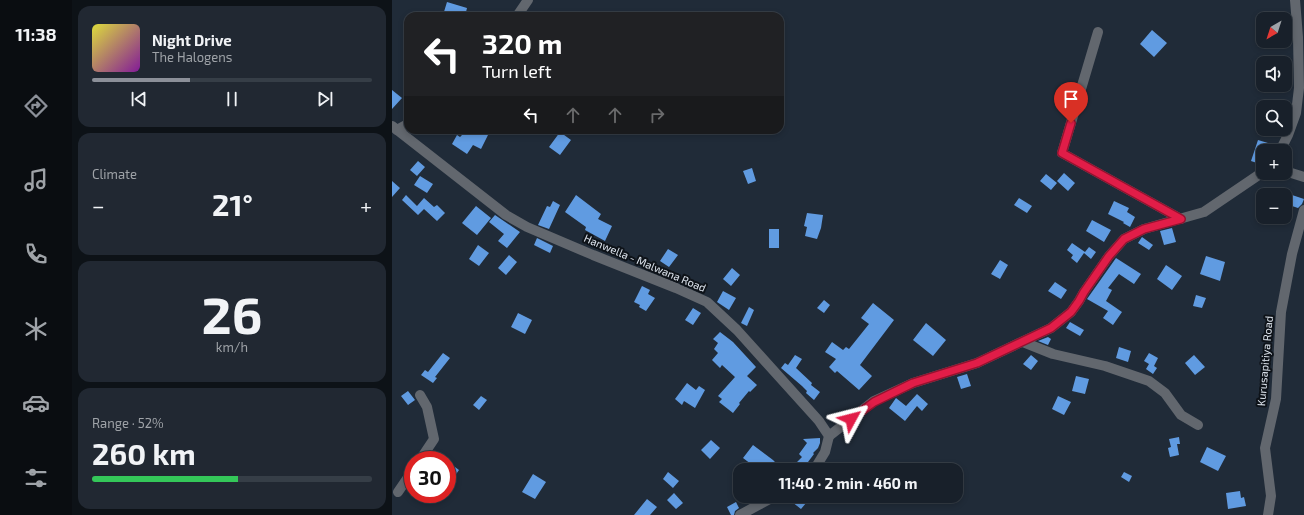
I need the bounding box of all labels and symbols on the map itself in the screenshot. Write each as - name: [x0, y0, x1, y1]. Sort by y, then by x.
- north arrow: [1256, 12, 1292, 48]
- pin: [1054, 82, 1088, 123]
- street label: Hanwella - Malwana Road: [582, 231, 708, 294]
- street label: Kurusapitiya Road: [1254, 315, 1275, 407]
- position arrow: [830, 398, 872, 440]
- speed limit sign: 30: [404, 451, 456, 503]

